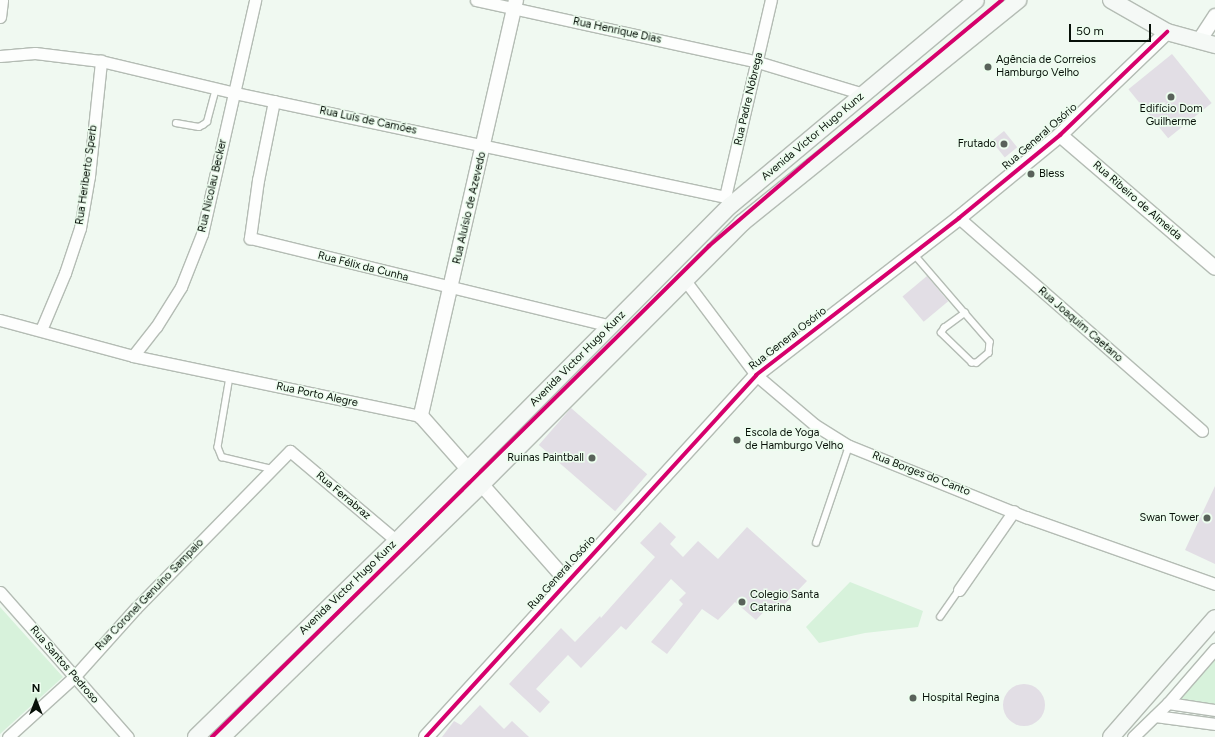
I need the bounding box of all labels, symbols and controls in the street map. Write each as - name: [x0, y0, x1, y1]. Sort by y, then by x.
- street label: Rua Henrique Dias: [572, 15, 662, 47]
- scale bar: [1071, 16, 1153, 42]
- text: 50 m: [1076, 24, 1104, 38]
- street label: Rua Padre Nóbrega: [732, 51, 766, 147]
- place label: Agência de Correios Hamburgo Velho: [996, 54, 1096, 80]
- marker: Agência de Correios Hamburgo Velho: [983, 62, 993, 72]
- street label: Avenida Victor Hugo Kunz: [759, 90, 867, 184]
- marker: Edifício Dom Guilherme: [1166, 92, 1176, 102]
- street label: Rua General Osório: [1000, 101, 1080, 173]
- place label: Edifício Dom Guilherme: [1139, 103, 1203, 129]
- street label: Rua Luís de Camões: [318, 104, 418, 138]
- street label: Rua Heriberto Sperb: [73, 124, 101, 226]
- place label: Frutado: [958, 137, 996, 151]
- street label: Rua Nicolau Becker: [196, 138, 230, 234]
- marker: Frutado: [999, 139, 1009, 149]
- street label: Rua Aluísio de Azevedo: [451, 150, 489, 266]
- street label: Rua Ribeiro de Almeida: [1090, 159, 1184, 243]
- place label: Bless: [1039, 167, 1064, 181]
- marker: Bless: [1026, 169, 1036, 179]
- street label: Rua Félix da Cunha: [316, 249, 410, 285]
- street label: Rua Joaquim Caetano: [1035, 285, 1125, 365]
- street label: Rua General Osório: [746, 305, 830, 373]
- street label: Avenida Victor Hugo Kunz: [527, 308, 629, 410]
- street label: Rua Porto Alegre: [275, 380, 359, 410]
- place label: Escola de Yoga de Hamburgo Velho: [745, 427, 843, 453]
- marker: Escola de Yoga de Hamburgo Velho: [732, 435, 742, 445]
- street label: Rua Borges do Canto: [870, 449, 972, 499]
- place label: Ruinas Paintball: [507, 451, 584, 465]
- marker: Ruinas Paintball: [587, 453, 597, 463]
- street label: Rua Ferrabraz: [313, 469, 373, 523]
- place label: Swan Tower: [1139, 511, 1199, 525]
- marker: Swan Tower: [1202, 513, 1212, 523]
- street label: Rua General Osório: [525, 533, 599, 613]
- street label: Rua Coronel Genuíno Sampaio: [93, 536, 207, 654]
- street label: Avenida Victor Hugo Kunz: [297, 538, 399, 638]
- place label: Colegio Santa Catarina: [750, 589, 819, 615]
- marker: Colegio Santa Catarina: [737, 597, 747, 607]
- street label: Rua Santos Pedroso: [27, 623, 101, 707]
- north arrow: [16, 681, 56, 721]
- text: N: [32, 682, 40, 695]
- place label: Hospital Regina: [922, 691, 999, 705]
- marker: Hospital Regina: [907, 692, 919, 704]

